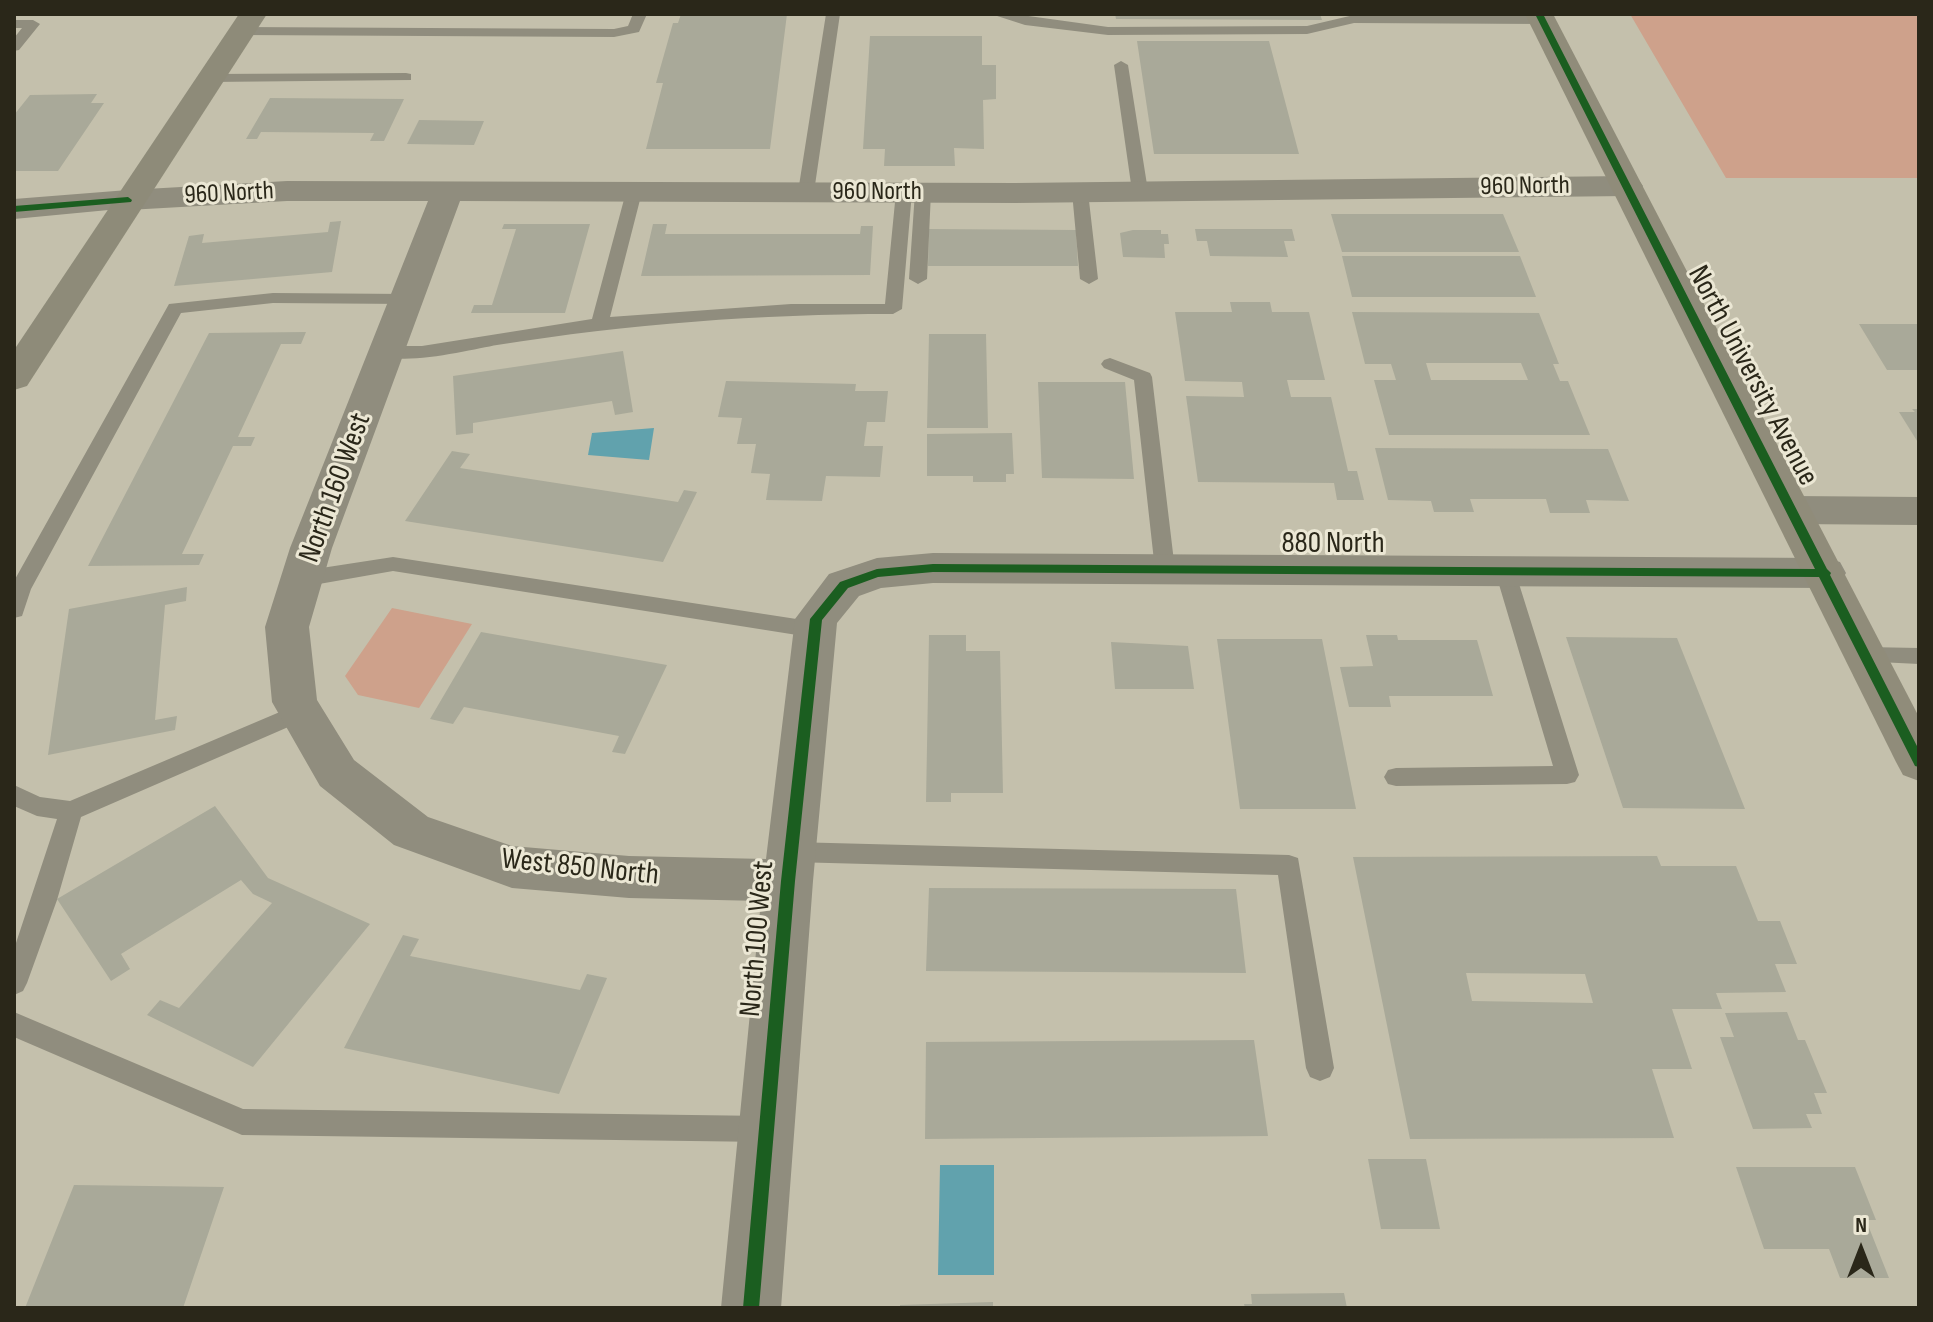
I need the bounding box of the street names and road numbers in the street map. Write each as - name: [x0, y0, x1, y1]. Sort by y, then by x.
- street label: 960 North: [1480, 171, 1570, 203]
- street label: 960 North: [183, 176, 275, 212]
- street label: 960 North: [832, 176, 922, 208]
- street label: North University Avenue: [1679, 260, 1825, 492]
- street label: North 160 West: [292, 408, 380, 568]
- street label: 880 North: [1281, 526, 1385, 562]
- street label: West 850 North: [500, 842, 660, 894]
- street label: North 100 West: [733, 859, 783, 1019]

